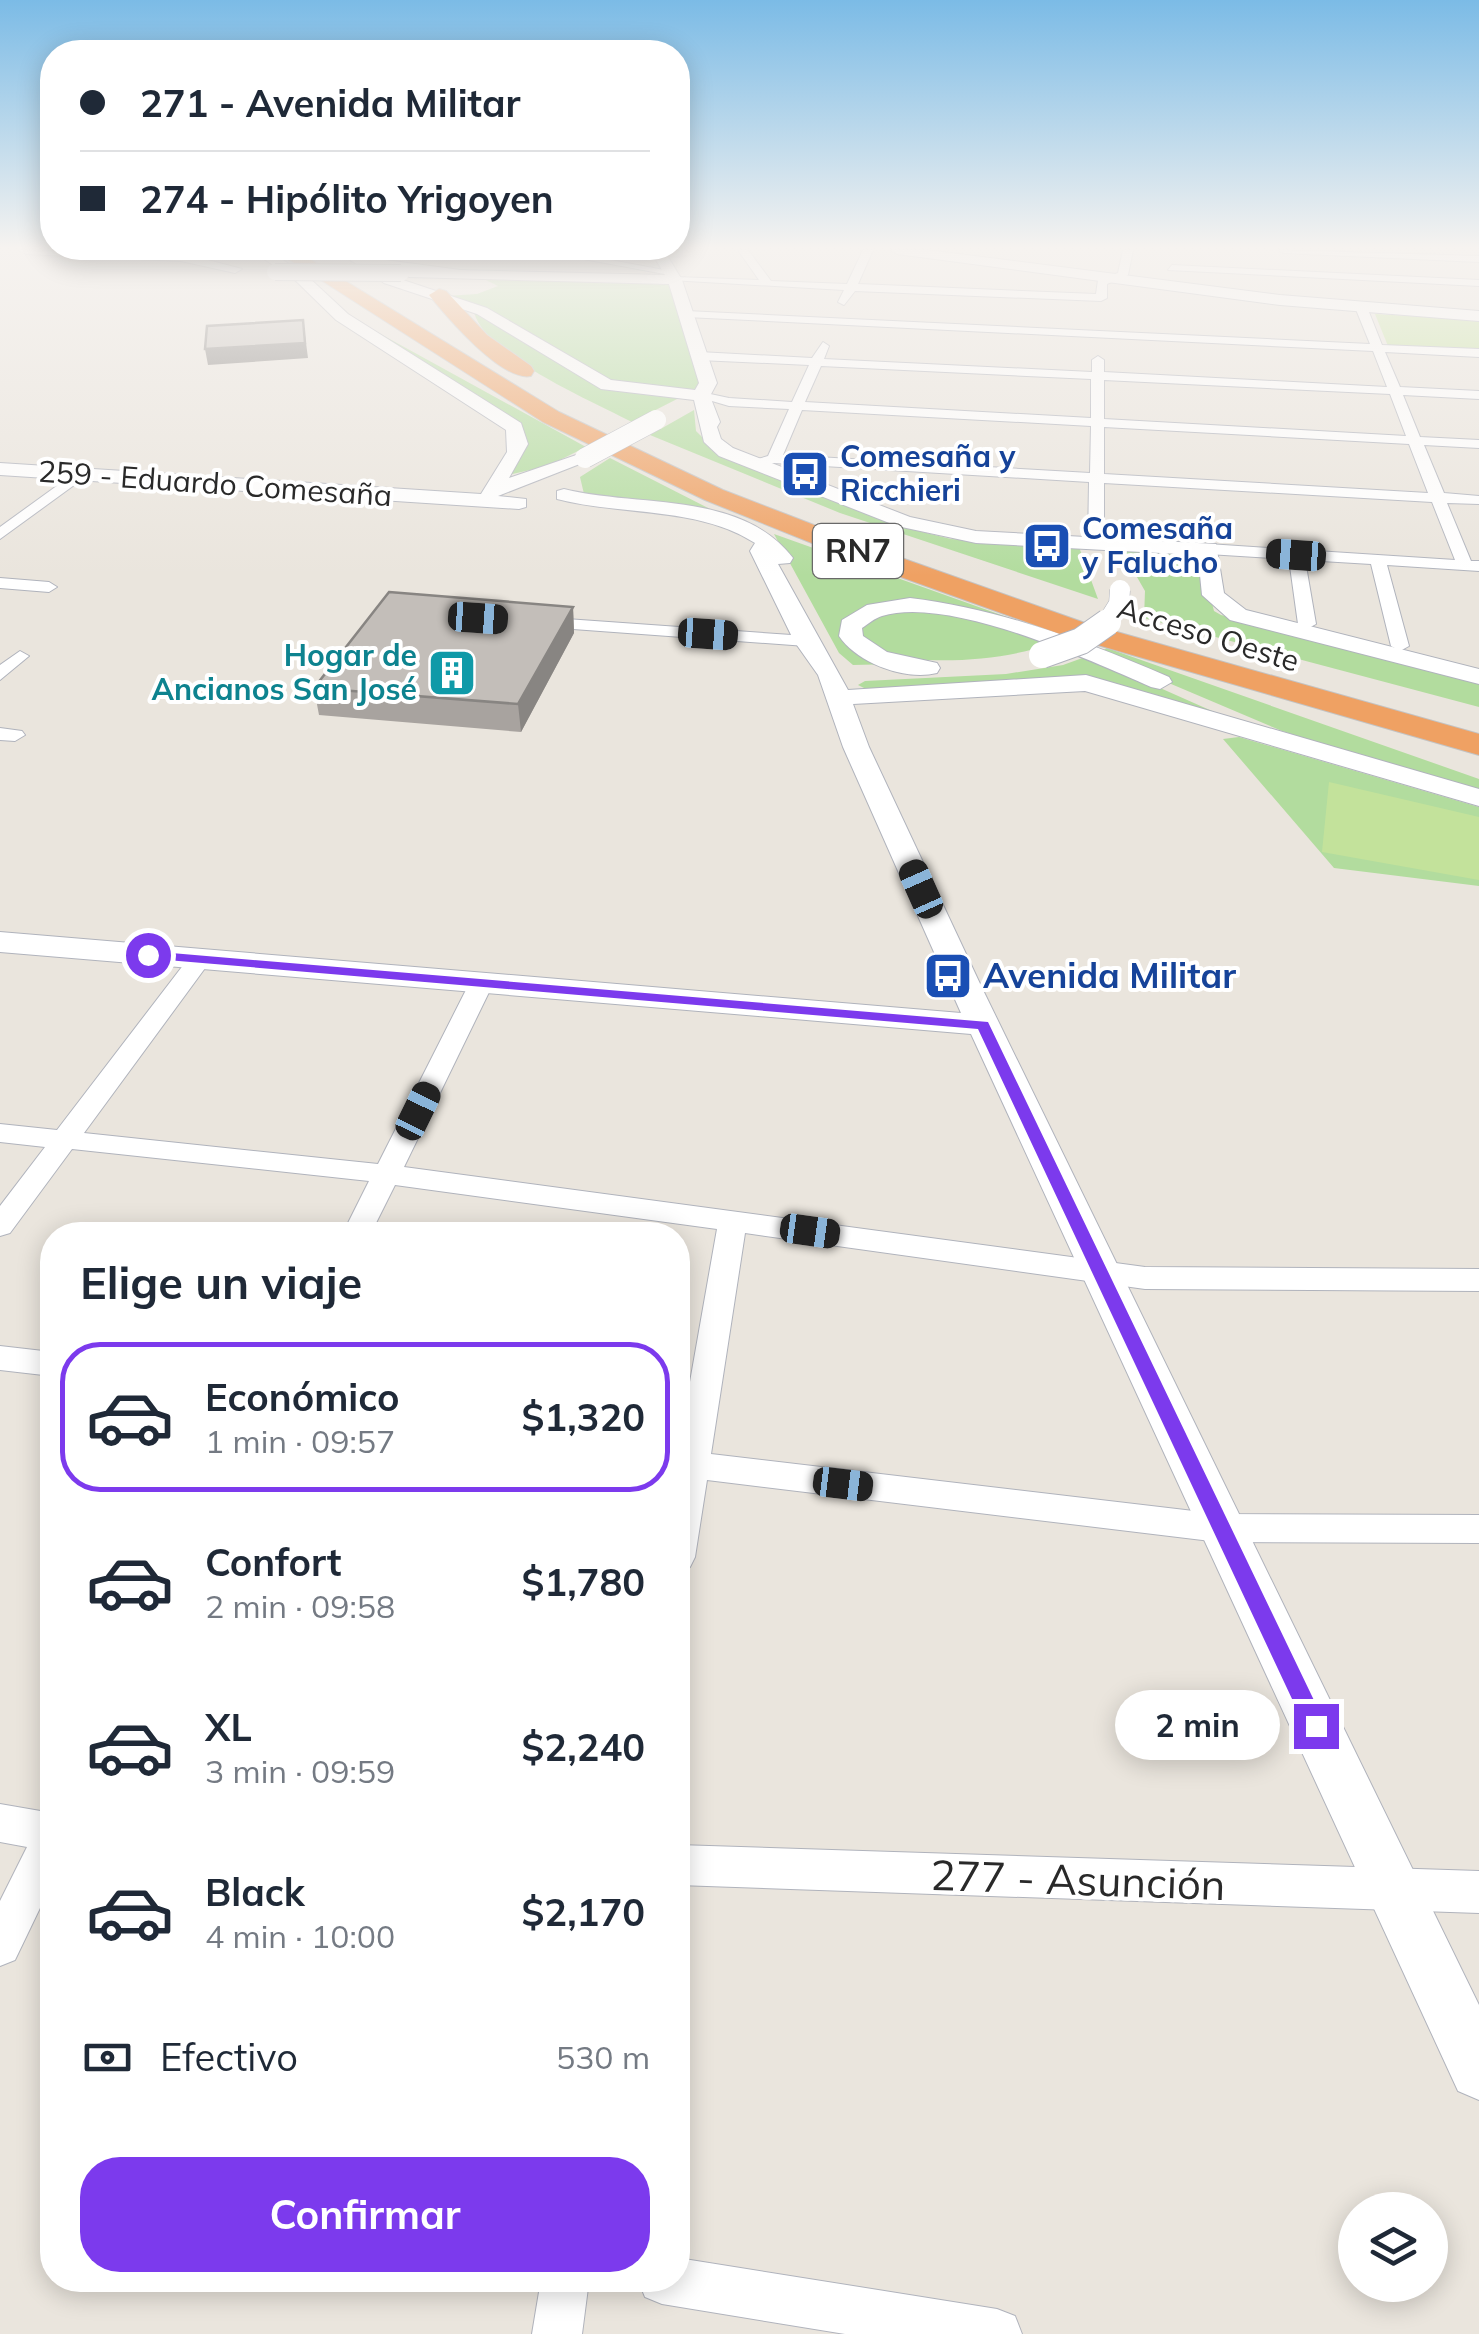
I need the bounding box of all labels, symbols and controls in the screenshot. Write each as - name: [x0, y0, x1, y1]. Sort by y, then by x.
- text: 271 - Avenida Militar: [140, 79, 521, 127]
- text: 274 - Hipólito Yrigoyen: [140, 175, 554, 223]
- place label: Comesaña y Ricchieri: [840, 437, 1016, 509]
- bus stop icon: Comesaña y Ricchieri: [779, 448, 831, 500]
- street label: 259 - Eduardo Comesaña: [37, 452, 393, 514]
- place label: Comesaña y Falucho: [1081, 509, 1233, 581]
- bus stop icon: Comesaña y Falucho: [1021, 520, 1073, 572]
- road number: RN7: [813, 524, 903, 578]
- car: [1265, 538, 1327, 572]
- street label: Acceso Oeste: [1113, 588, 1304, 680]
- car: [447, 601, 509, 635]
- car: [677, 617, 739, 651]
- place label: Hogar de Ancianos San José: [151, 636, 417, 708]
- building icon: Hogar de Ancianos San José: [426, 647, 478, 699]
- car: [895, 855, 947, 923]
- route start: [126, 933, 171, 978]
- bus stop icon: Avenida Militar: [922, 950, 974, 1002]
- place label: Avenida Militar: [983, 953, 1236, 997]
- car: [391, 1077, 445, 1145]
- car: [778, 1212, 842, 1250]
- text: Elige un viaje: [80, 1254, 362, 1310]
- icon: car: [85, 1372, 175, 1462]
- text: Económico: [205, 1373, 400, 1421]
- text: $1,320: [522, 1393, 645, 1441]
- text: 1 min · 09:57: [205, 1421, 395, 1461]
- car: [811, 1465, 875, 1503]
- icon: car: [85, 1537, 175, 1627]
- text: Confort: [205, 1538, 342, 1586]
- text: $1,780: [522, 1558, 645, 1606]
- text: 2 min · 09:58: [205, 1586, 395, 1626]
- callout: 2 min: [1116, 1691, 1281, 1761]
- icon: car: [85, 1702, 175, 1792]
- text: XL: [205, 1703, 252, 1751]
- route end: [1294, 1704, 1339, 1749]
- text: 2 min: [1155, 1705, 1240, 1745]
- text: $2,240: [522, 1723, 645, 1771]
- text: 3 min · 09:59: [205, 1751, 395, 1791]
- street label: 277 - Asunción: [930, 1848, 1226, 1911]
- icon: car: [85, 1867, 175, 1957]
- text: Black: [205, 1868, 305, 1916]
- text: $2,170: [522, 1888, 645, 1936]
- text: 4 min · 10:00: [205, 1916, 395, 1956]
- icon: cash: [80, 2030, 135, 2085]
- text: Efectivo: [160, 2033, 298, 2081]
- text: 530 m: [556, 2037, 650, 2077]
- button: Confirmar: [80, 2157, 650, 2272]
- map controls: [1338, 2192, 1448, 2302]
- button: layers: [1338, 2192, 1448, 2302]

